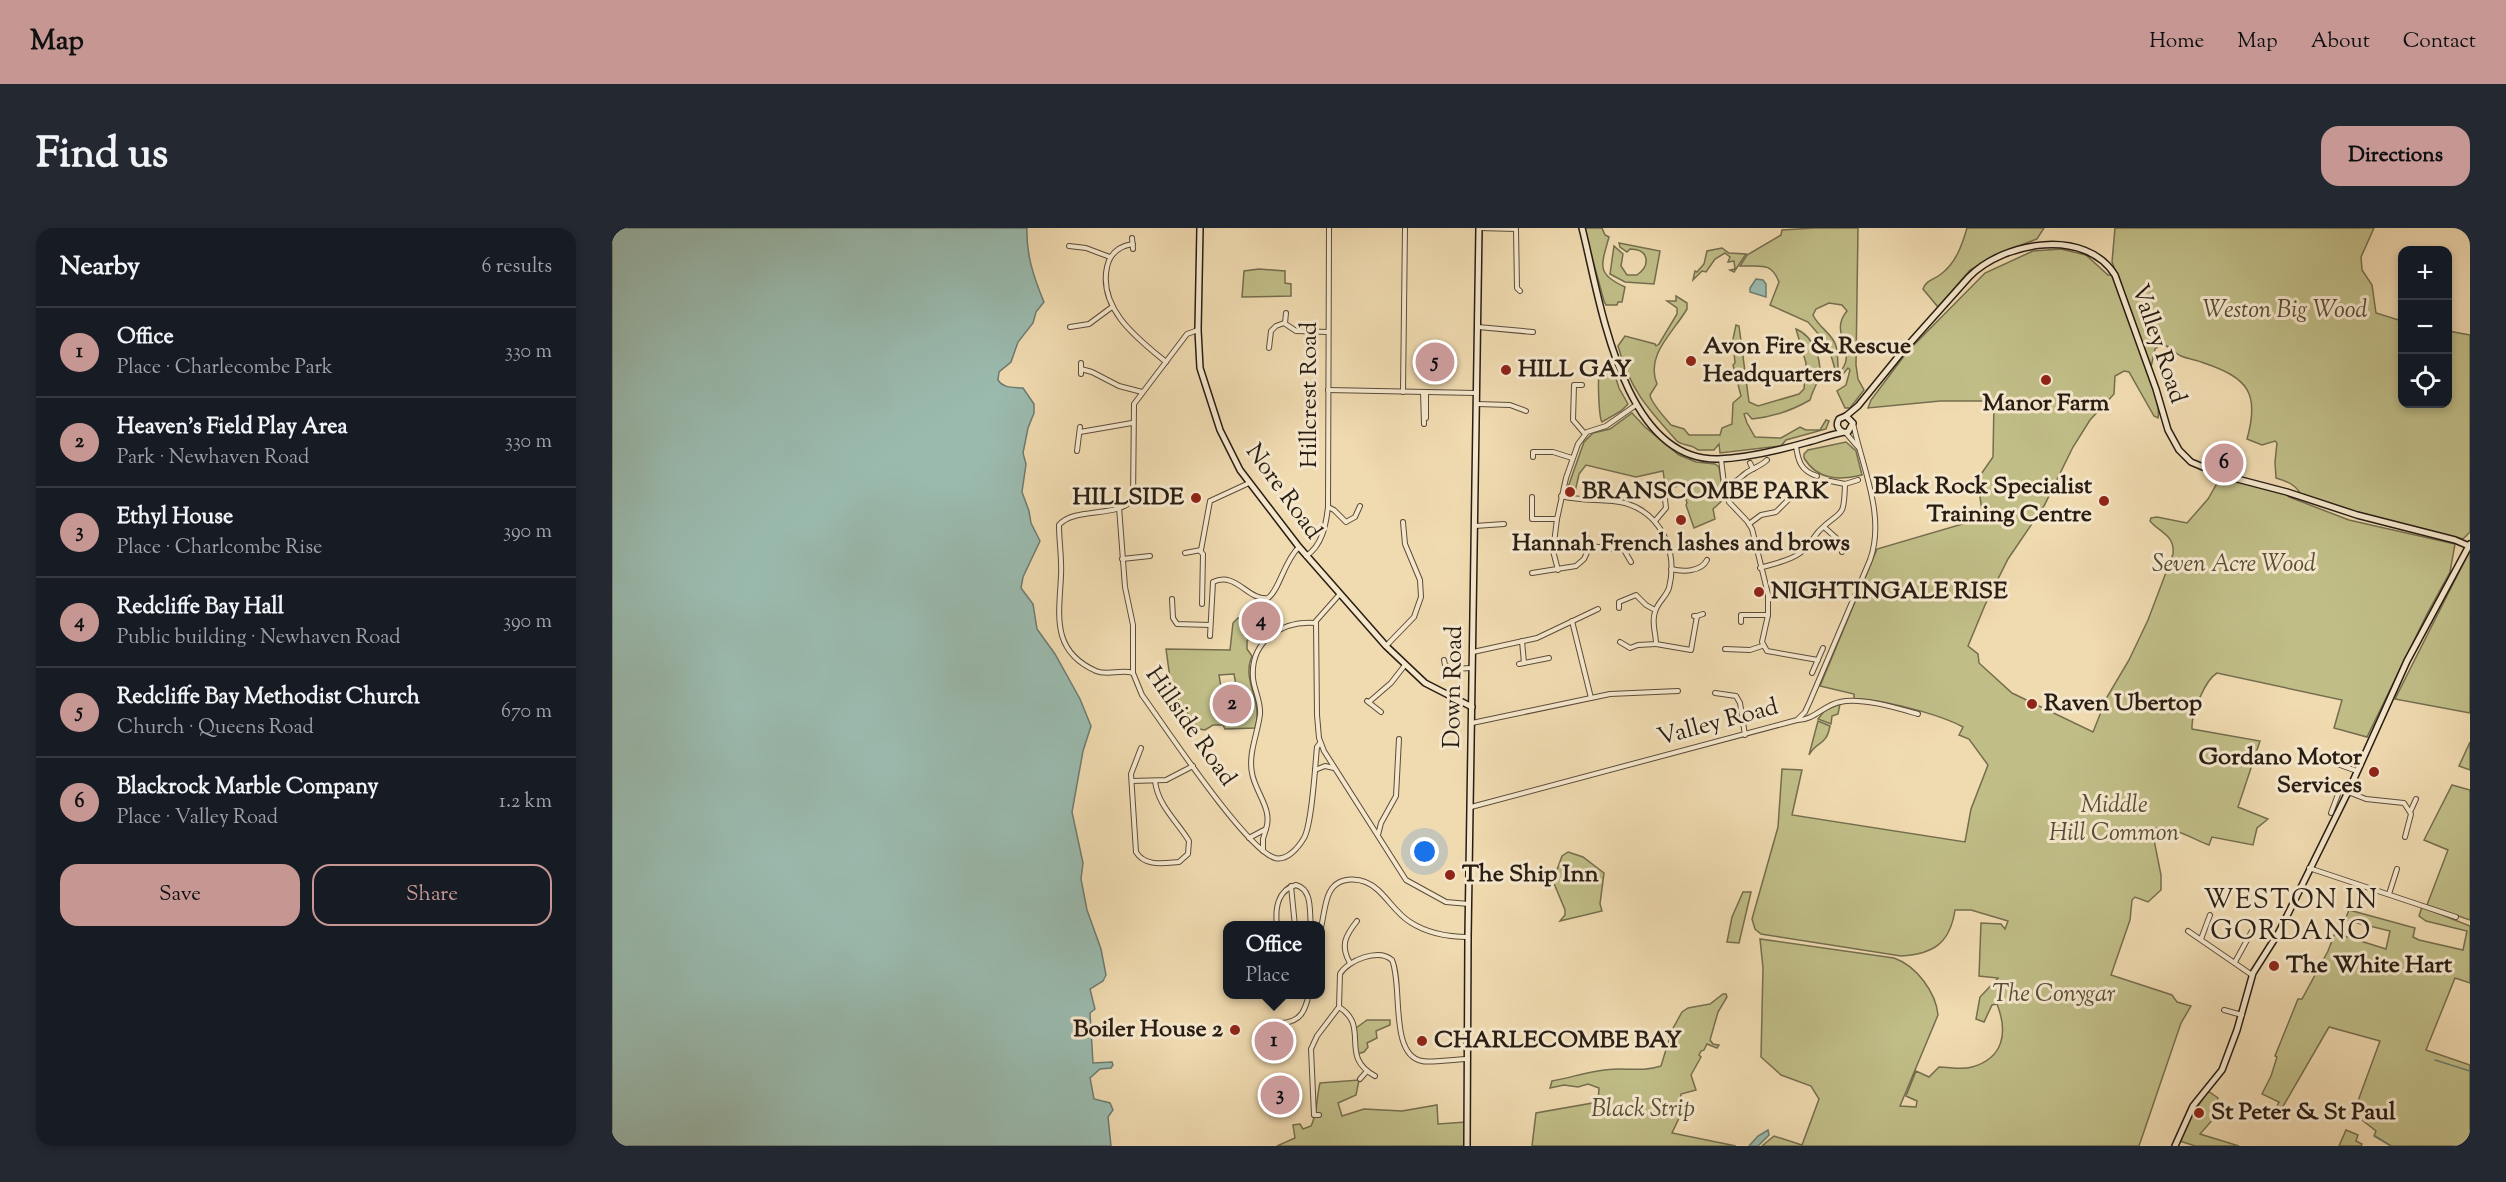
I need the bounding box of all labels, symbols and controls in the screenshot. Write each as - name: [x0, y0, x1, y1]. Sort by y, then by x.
- text: Map: [30, 22, 84, 62]
- text: Home: [2149, 27, 2204, 57]
- text: Map: [2237, 27, 2278, 57]
- text: About: [2311, 27, 2370, 57]
- text: Contact: [2403, 27, 2476, 57]
- text: Find us: [36, 126, 168, 186]
- button: Directions: [2321, 126, 2470, 186]
- map controls: [2398, 246, 2452, 408]
- button: +: [2398, 246, 2452, 300]
- text: Nearby: [60, 249, 140, 286]
- text: 6 results: [482, 253, 552, 282]
- street label: Valley Road: [2122, 280, 2194, 409]
- park label: Weston Big Wood: [2203, 294, 2368, 328]
- button: −: [2398, 300, 2452, 354]
- street label: Hillcrest Road: [1293, 321, 1327, 468]
- text: Office: [117, 322, 174, 354]
- place label: Avon Fire & Rescue Headquarters: [1703, 330, 1911, 392]
- text: 1: [76, 338, 83, 367]
- text: 330 m: [505, 338, 552, 367]
- pin: 5: [1416, 340, 1454, 384]
- place label: HILL GAY: [1518, 353, 1633, 387]
- text: Place · Charlecombe Park: [117, 354, 333, 383]
- marker: Avon Fire & Rescue Headquarters: [1684, 354, 1698, 368]
- button: locate: [2398, 354, 2452, 408]
- marker: HILL GAY: [1499, 363, 1513, 377]
- marker: Manor Farm: [2039, 373, 2053, 387]
- place label: Manor Farm: [1983, 387, 2110, 421]
- text: Heaven's Field Play Area: [117, 412, 348, 444]
- text: 2: [75, 428, 84, 457]
- text: 330 m: [505, 428, 552, 457]
- street label: Nore Road: [1237, 437, 1330, 547]
- pin: 6: [2204, 440, 2244, 486]
- text: Park · Newhaven Road: [117, 444, 309, 473]
- place label: Black Rock Specialist Training Centre: [1873, 470, 2093, 532]
- place label: BRANSCOMBE PARK: [1582, 475, 1830, 509]
- place label: HILLSIDE: [1073, 481, 1184, 515]
- marker: BRANSCOMBE PARK: [1563, 485, 1577, 499]
- marker: HILLSIDE: [1189, 491, 1203, 505]
- marker: Black Rock Specialist Training Centre: [2097, 494, 2111, 508]
- text: Ethyl House: [117, 502, 233, 534]
- marker: Hannah French lashes and brows: [1674, 513, 1688, 527]
- text: 3: [75, 518, 84, 547]
- text: 390 m: [503, 518, 552, 547]
- place label: Hannah French lashes and brows: [1512, 527, 1850, 561]
- text: Place · Charlcombe Rise: [117, 534, 322, 563]
- park label: Seven Acre Wood: [2152, 548, 2316, 582]
- place label: NIGHTINGALE RISE: [1771, 575, 2008, 609]
- marker: NIGHTINGALE RISE: [1752, 585, 1766, 599]
- text: Redcliffe Bay Hall: [117, 592, 284, 624]
- pin: 4: [1242, 598, 1280, 644]
- text: 4: [74, 608, 85, 637]
- text: 390 m: [503, 608, 552, 637]
- text: Public building · Newhaven Road: [117, 624, 401, 653]
- street label: Down Road: [1436, 625, 1472, 749]
- street label: Hillside Road: [1136, 660, 1244, 794]
- text: Redcliffe Bay Methodist Church: [117, 682, 420, 714]
- pin: 2: [1212, 682, 1252, 726]
- place label: Raven Ubertop: [2044, 687, 2202, 721]
- street label: Valley Road: [1654, 690, 1783, 755]
- marker: Raven Ubertop: [2025, 697, 2039, 711]
- text: 5: [76, 698, 83, 727]
- text: 670 m: [501, 698, 552, 727]
- text: Church · Queens Road: [117, 714, 314, 743]
- place label: Gordano Motor Services: [2198, 741, 2363, 803]
- marker: Gordano Motor Services: [2367, 765, 2381, 779]
- text: Blackrock Marble Company: [117, 772, 379, 804]
- text: 6: [75, 788, 84, 817]
- text: 1.2 km: [499, 788, 552, 817]
- park label: Middle Hill Common: [2049, 789, 2179, 851]
- text: Place · Valley Road: [117, 804, 278, 833]
- your location: [1410, 837, 1439, 866]
- place label: The Ship Inn: [1462, 858, 1600, 892]
- button: Save: [60, 864, 300, 926]
- button: Share: [312, 864, 552, 926]
- marker: The Ship Inn: [1443, 868, 1457, 882]
- district label: WESTON IN GORDANO: [2203, 882, 2379, 952]
- popup: [1223, 921, 1325, 999]
- text: Office: [1246, 930, 1302, 962]
- place label: The White Hart: [2286, 949, 2453, 983]
- marker: The White Hart: [2267, 959, 2281, 973]
- text: Place: [1246, 962, 1290, 991]
- park label: The Conygar: [1993, 978, 2116, 1012]
- place label: Boiler House 2: [1073, 1013, 1224, 1047]
- pin: 1: [1254, 1018, 1294, 1064]
- marker: Boiler House 2: [1228, 1023, 1242, 1037]
- place label: CHARLECOMBE BAY: [1434, 1024, 1683, 1058]
- marker: CHARLECOMBE BAY: [1415, 1034, 1429, 1048]
- pin: 3: [1260, 1072, 1300, 1118]
- park label: Black Strip: [1591, 1093, 1695, 1127]
- place label: St Peter & St Paul: [2211, 1096, 2396, 1130]
- marker: St Peter & St Paul: [2192, 1106, 2206, 1120]

